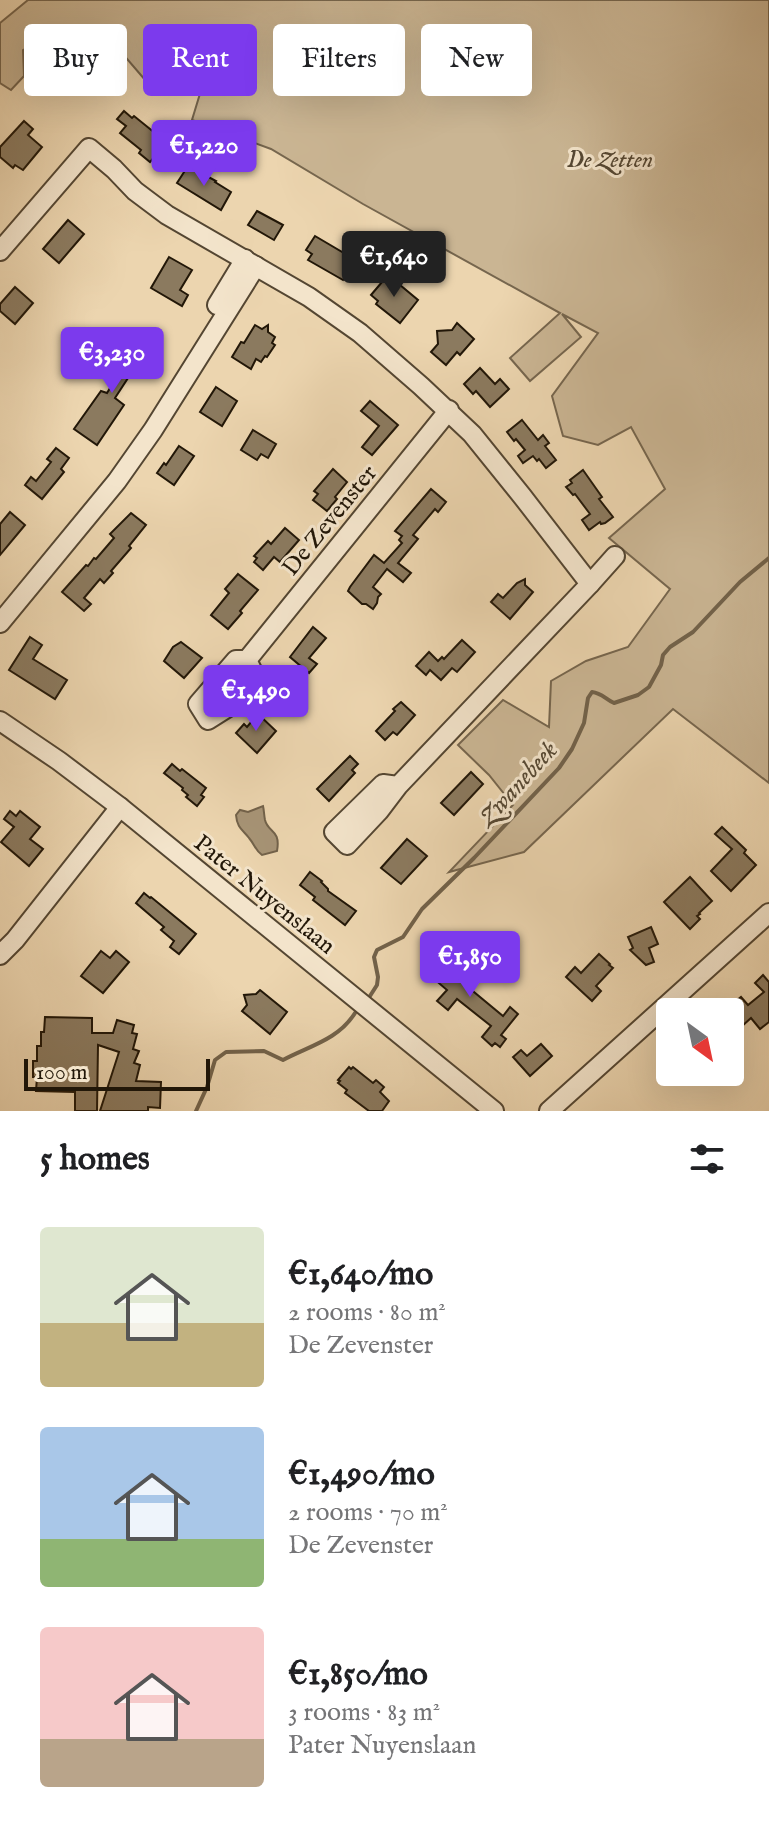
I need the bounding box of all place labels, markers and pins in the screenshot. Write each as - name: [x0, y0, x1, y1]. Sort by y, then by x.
- pin: €1,220: [139, 120, 269, 188]
- pin: €1,640: [329, 231, 459, 299]
- pin: €3,230: [47, 327, 177, 395]
- pin: €1,490: [191, 665, 321, 733]
- pin: €1,850: [405, 931, 535, 999]

